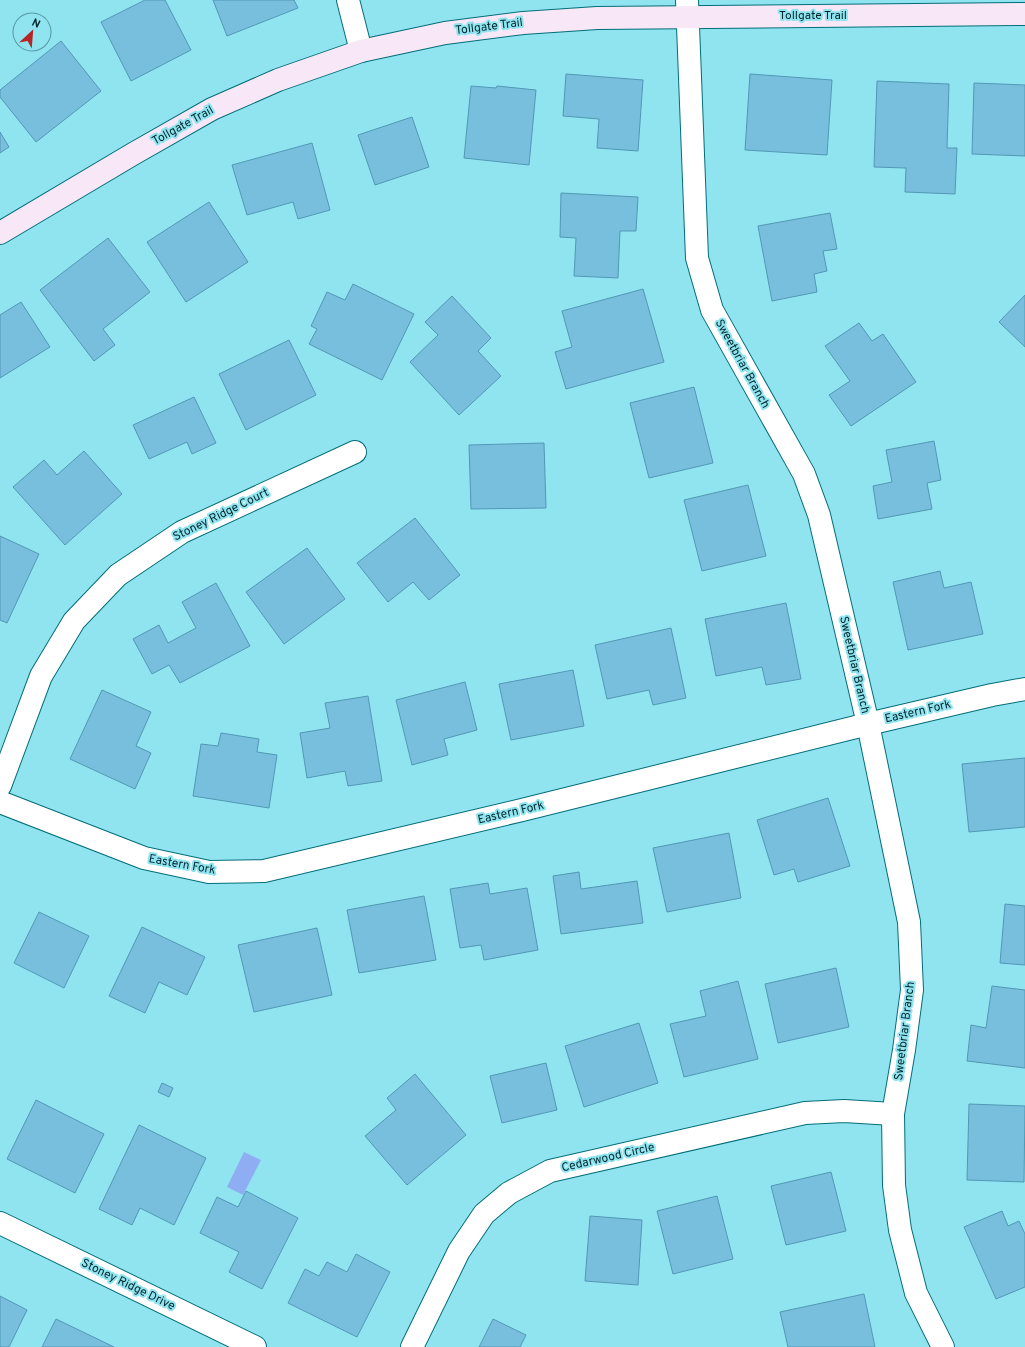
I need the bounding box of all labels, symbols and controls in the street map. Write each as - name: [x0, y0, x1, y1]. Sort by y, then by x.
- street label: Tollgate Trail: [779, 8, 847, 24]
- north arrow: [12, 12, 52, 52]
- street label: Tollgate Trail: [454, 15, 524, 39]
- text: N: [29, 16, 43, 32]
- street label: Tollgate Trail: [149, 103, 217, 149]
- street label: Sweetbriar Branch: [711, 317, 773, 411]
- street label: Stoney Ridge Court: [170, 485, 272, 545]
- street label: Sweetbriar Branch: [835, 615, 873, 715]
- street label: Eastern Fork: [883, 697, 953, 727]
- street label: Eastern Fork: [476, 798, 546, 828]
- street label: Eastern Fork: [147, 851, 217, 879]
- street label: Sweetbriar Branch: [891, 981, 919, 1081]
- street label: Cedarwood Circle: [560, 1140, 656, 1176]
- street label: Stoney Ridge Drive: [78, 1255, 178, 1315]

